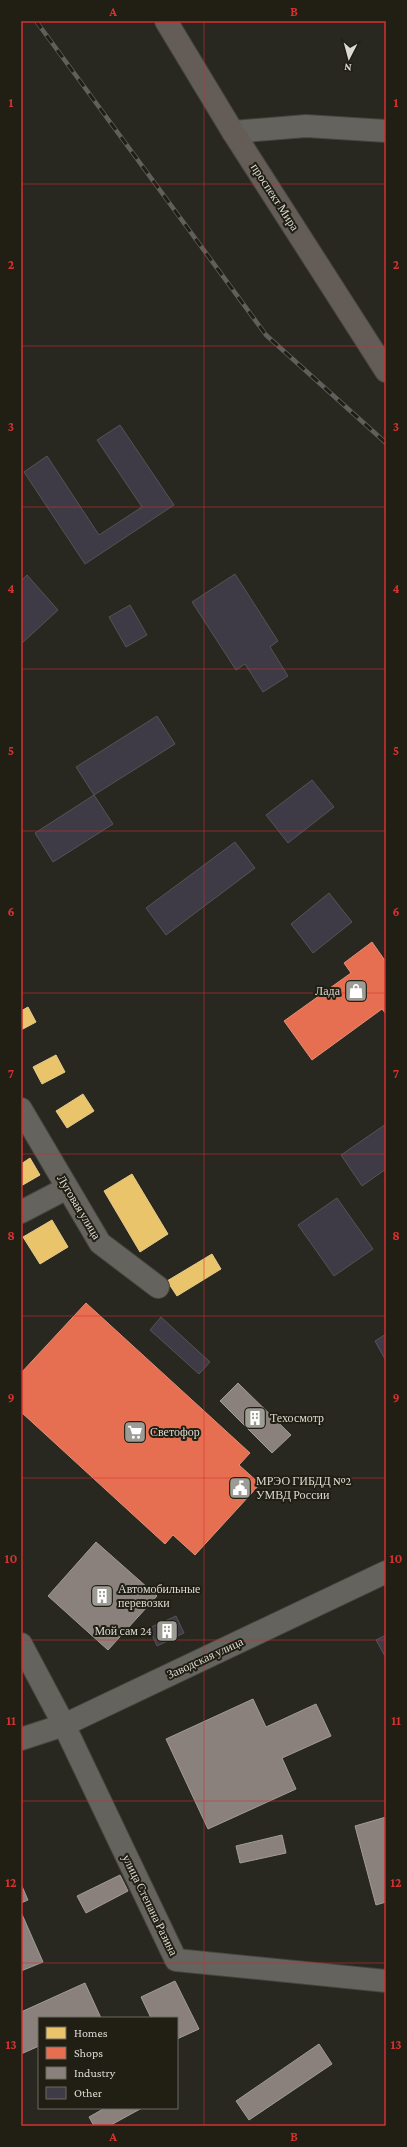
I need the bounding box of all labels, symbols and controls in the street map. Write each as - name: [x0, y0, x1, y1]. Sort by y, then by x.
- text: A: [108, 4, 117, 19]
- text: B: [290, 4, 298, 19]
- north arrow: [329, 38, 369, 78]
- text: N: [343, 62, 352, 74]
- text: 1: [9, 95, 14, 110]
- text: 1: [394, 95, 399, 110]
- street label: проспект Мира: [248, 161, 302, 234]
- text: 2: [8, 257, 15, 272]
- text: 2: [393, 257, 400, 272]
- text: 3: [8, 419, 14, 434]
- text: 3: [393, 419, 399, 434]
- text: 4: [7, 581, 15, 596]
- text: 4: [392, 581, 400, 596]
- text: 5: [8, 743, 14, 758]
- text: 5: [393, 743, 399, 758]
- text: 6: [7, 904, 15, 919]
- text: 6: [392, 904, 400, 919]
- shop icon: Лада: [343, 978, 369, 1004]
- place label: Лада: [315, 984, 341, 998]
- text: 7: [8, 1066, 14, 1081]
- text: 7: [393, 1066, 399, 1081]
- street label: Луговая улица: [54, 1172, 104, 1242]
- text: 8: [7, 1228, 15, 1243]
- text: 8: [392, 1228, 400, 1243]
- text: 9: [7, 1390, 15, 1405]
- text: 9: [392, 1390, 400, 1405]
- building icon: Техосмотр: [242, 1405, 268, 1431]
- place label: Техосмотр: [270, 1411, 324, 1425]
- supermarket icon: Светофор: [122, 1419, 148, 1445]
- place label: Светофор: [150, 1425, 200, 1439]
- place label: МРЭО ГИБДД №2 УМВД России: [256, 1474, 352, 1502]
- public building icon: МРЭО ГИБДД №2 УМВД России: [227, 1475, 253, 1501]
- text: 10: [5, 1551, 17, 1566]
- text: 10: [390, 1551, 402, 1566]
- place label: Автомобильные перевозки: [118, 1582, 200, 1610]
- building icon: Автомобильные перевозки: [89, 1583, 115, 1609]
- building icon: Мой сам 24: [154, 1618, 180, 1644]
- place label: Мой сам 24: [94, 1624, 152, 1638]
- street label: Заводская улица: [165, 1634, 246, 1682]
- text: 11: [6, 1713, 16, 1728]
- text: 11: [391, 1713, 401, 1728]
- street label: улица Степана Разина: [119, 1852, 181, 1959]
- text: 12: [5, 1875, 17, 1890]
- text: 12: [390, 1875, 402, 1890]
- legend: [38, 2017, 178, 2109]
- text: Homes: [74, 2026, 108, 2040]
- text: 13: [5, 2037, 17, 2052]
- text: 13: [390, 2037, 402, 2052]
- text: Shops: [74, 2046, 103, 2060]
- text: Industry: [74, 2066, 116, 2080]
- text: Other: [74, 2086, 103, 2100]
- text: A: [108, 2129, 117, 2144]
- text: B: [290, 2129, 298, 2144]

